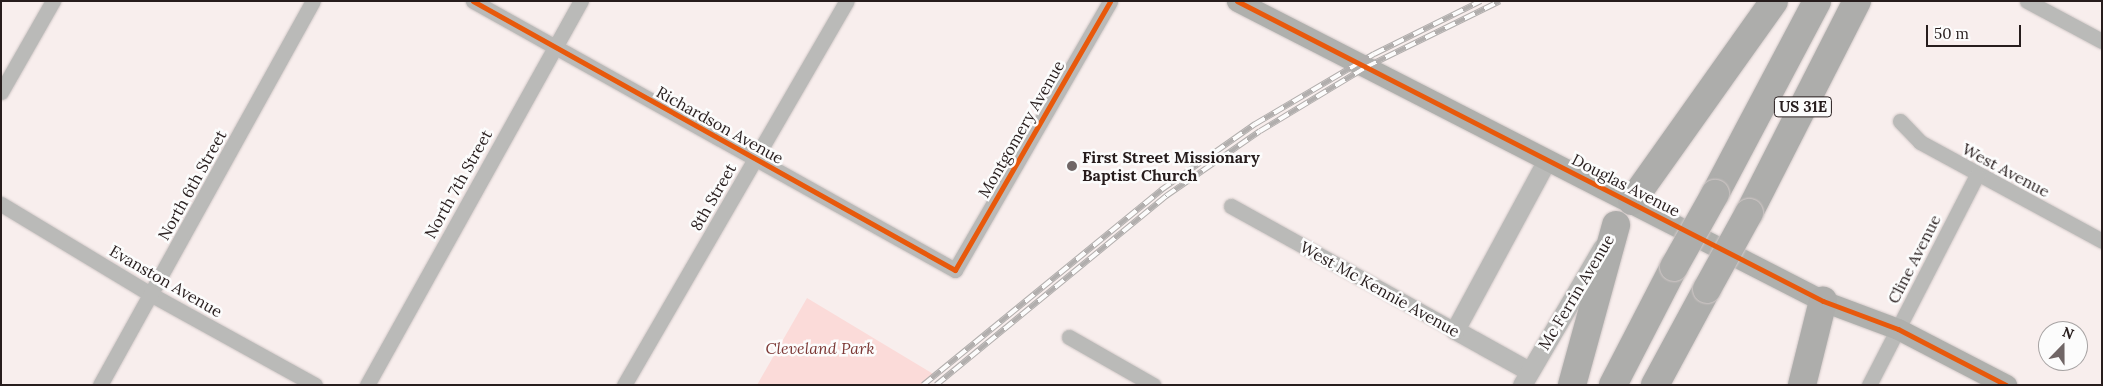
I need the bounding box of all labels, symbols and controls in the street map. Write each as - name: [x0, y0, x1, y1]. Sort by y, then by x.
- scale bar: [1928, 15, 2023, 47]
- text: 50 m: [1934, 24, 1969, 43]
- street label: Montgomery Avenue: [974, 57, 1068, 201]
- street label: Richardson Avenue: [653, 82, 787, 168]
- road number: US 31E: [1773, 94, 1833, 120]
- street label: North 7th Street: [420, 126, 496, 242]
- street label: North 6th Street: [154, 127, 230, 243]
- street label: West Avenue: [1959, 139, 2053, 201]
- place label: First Street Missionary Baptist Church: [1082, 147, 1260, 185]
- street label: Douglas Avenue: [1569, 150, 1683, 220]
- street label: 8th Street: [686, 160, 740, 234]
- marker: First Street Missionary Baptist Church: [1066, 160, 1078, 172]
- street label: Cline Avenue: [1883, 211, 1945, 307]
- street label: Mc Ferrin Avenue: [1534, 231, 1618, 353]
- street label: West Mc Kennie Avenue: [1297, 237, 1463, 341]
- street label: Evanston Avenue: [106, 241, 226, 321]
- north arrow: [2038, 321, 2088, 371]
- text: N: [2060, 323, 2077, 343]
- park label: Cleveland Park: [766, 338, 874, 358]

